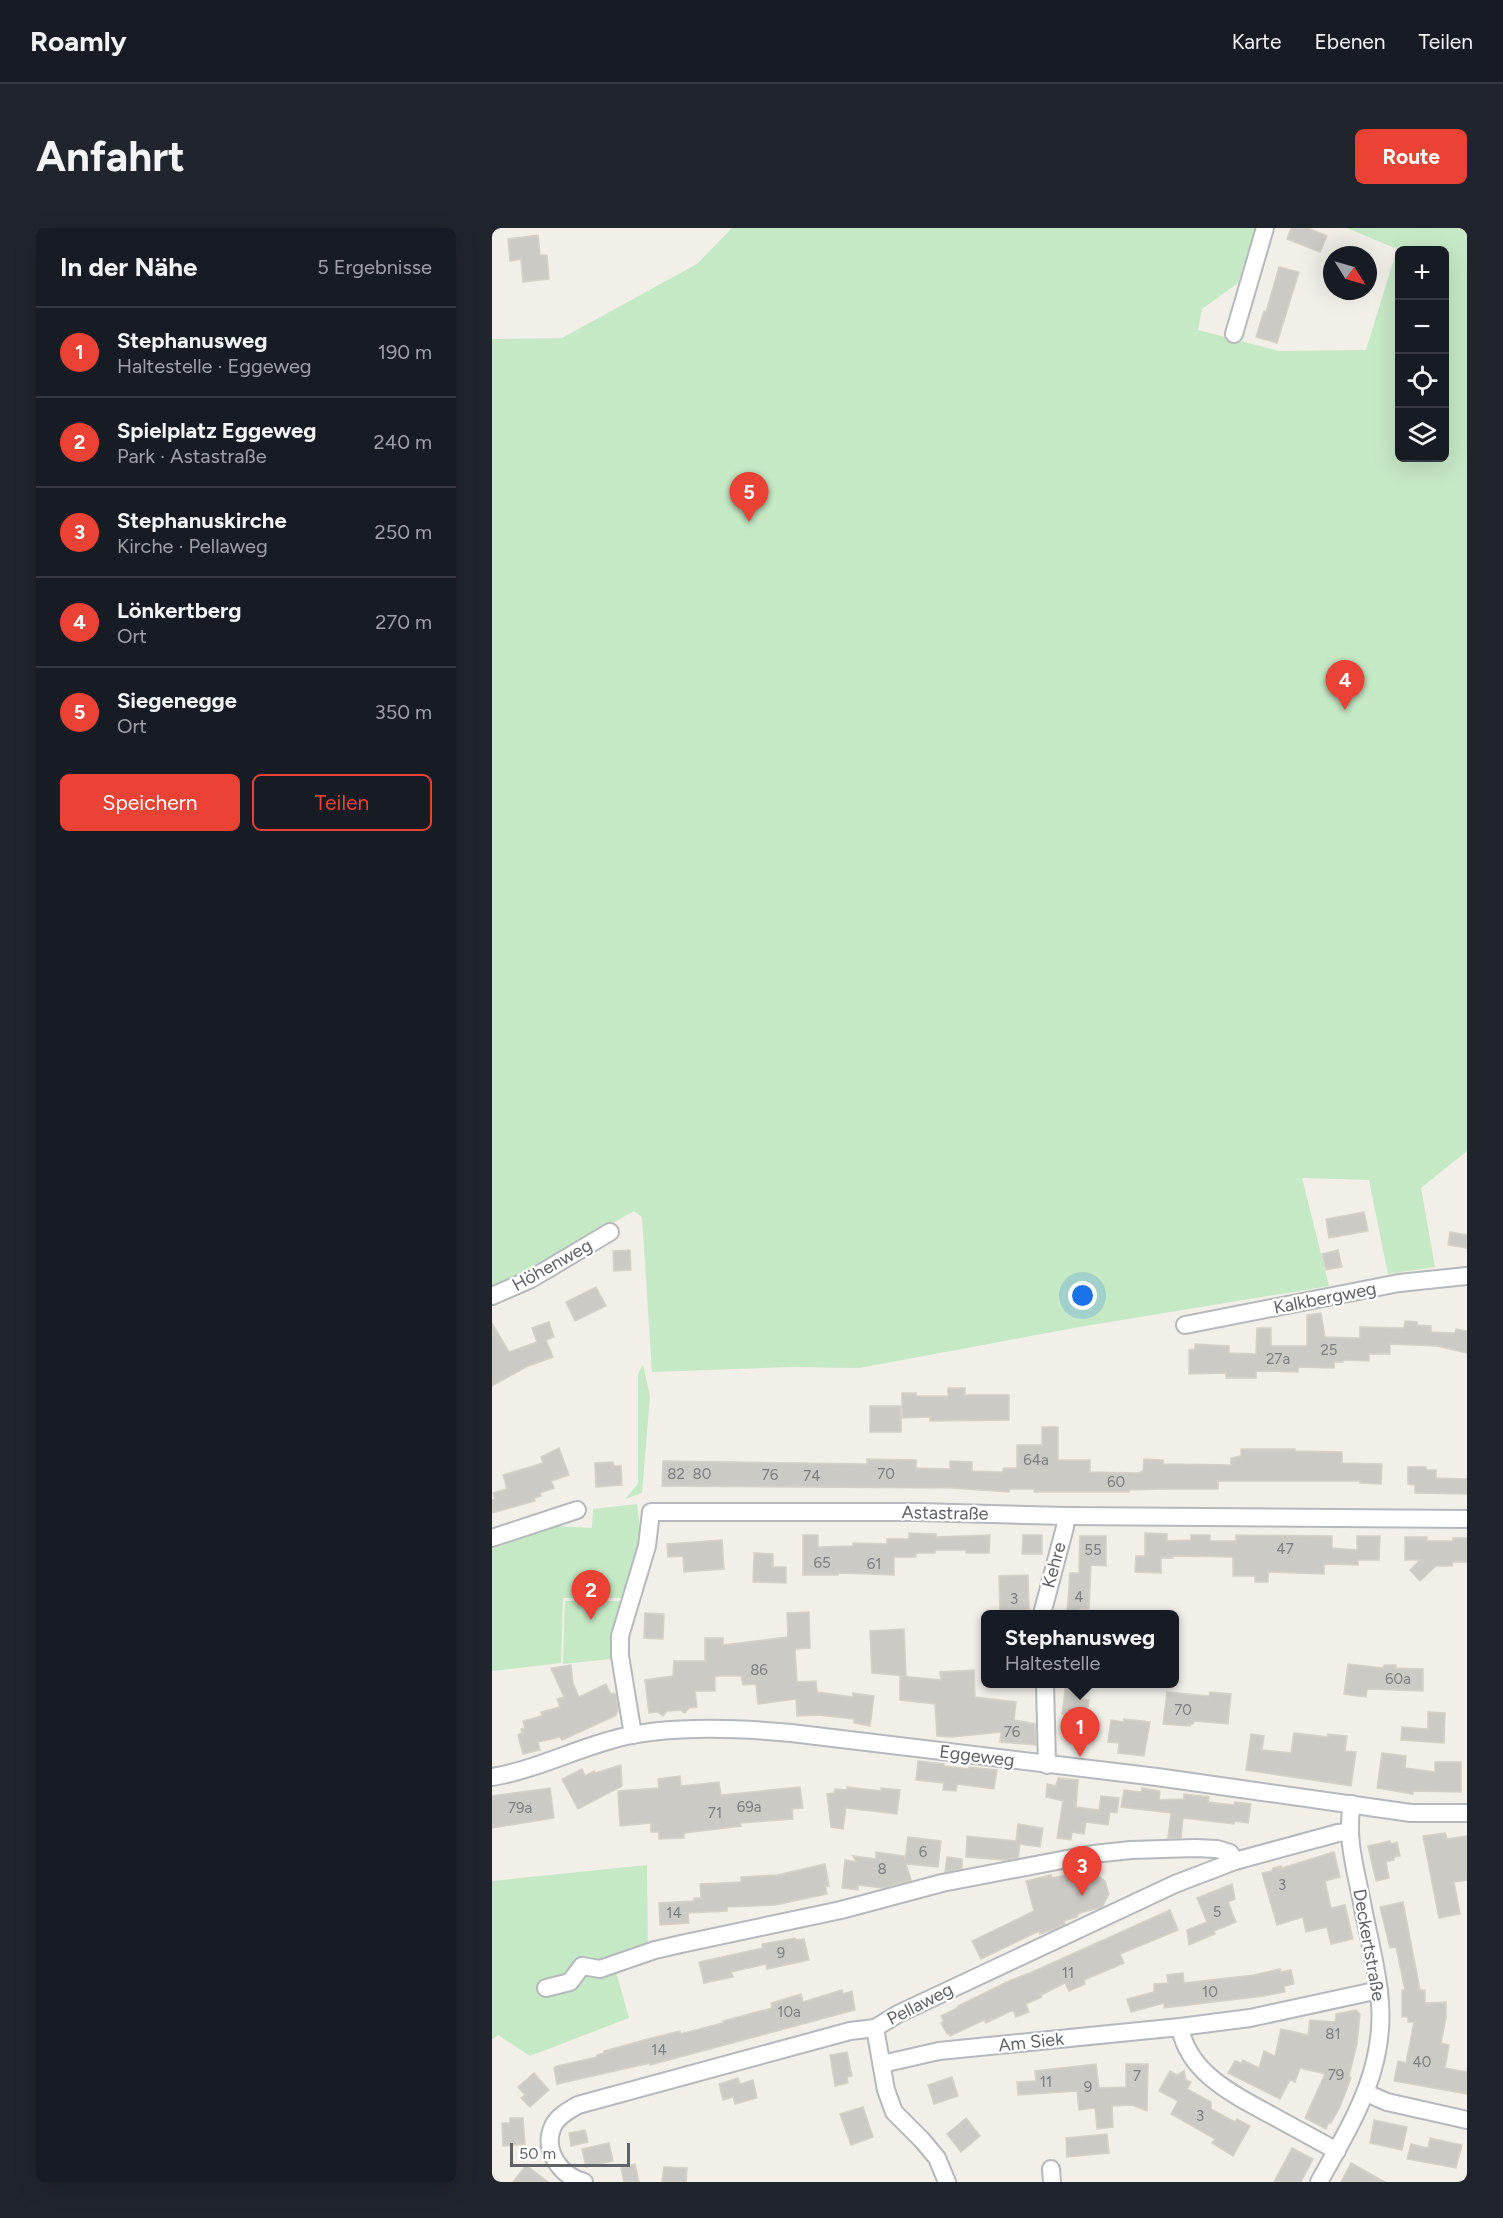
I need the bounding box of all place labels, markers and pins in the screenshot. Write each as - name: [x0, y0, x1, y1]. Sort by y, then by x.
- pin: 5: [730, 472, 768, 522]
- pin: 4: [1326, 660, 1364, 710]
- pin: 2: [572, 1570, 610, 1620]
- pin: 1: [1060, 1708, 1100, 1757]
- pin: 3: [1062, 1846, 1102, 1896]

